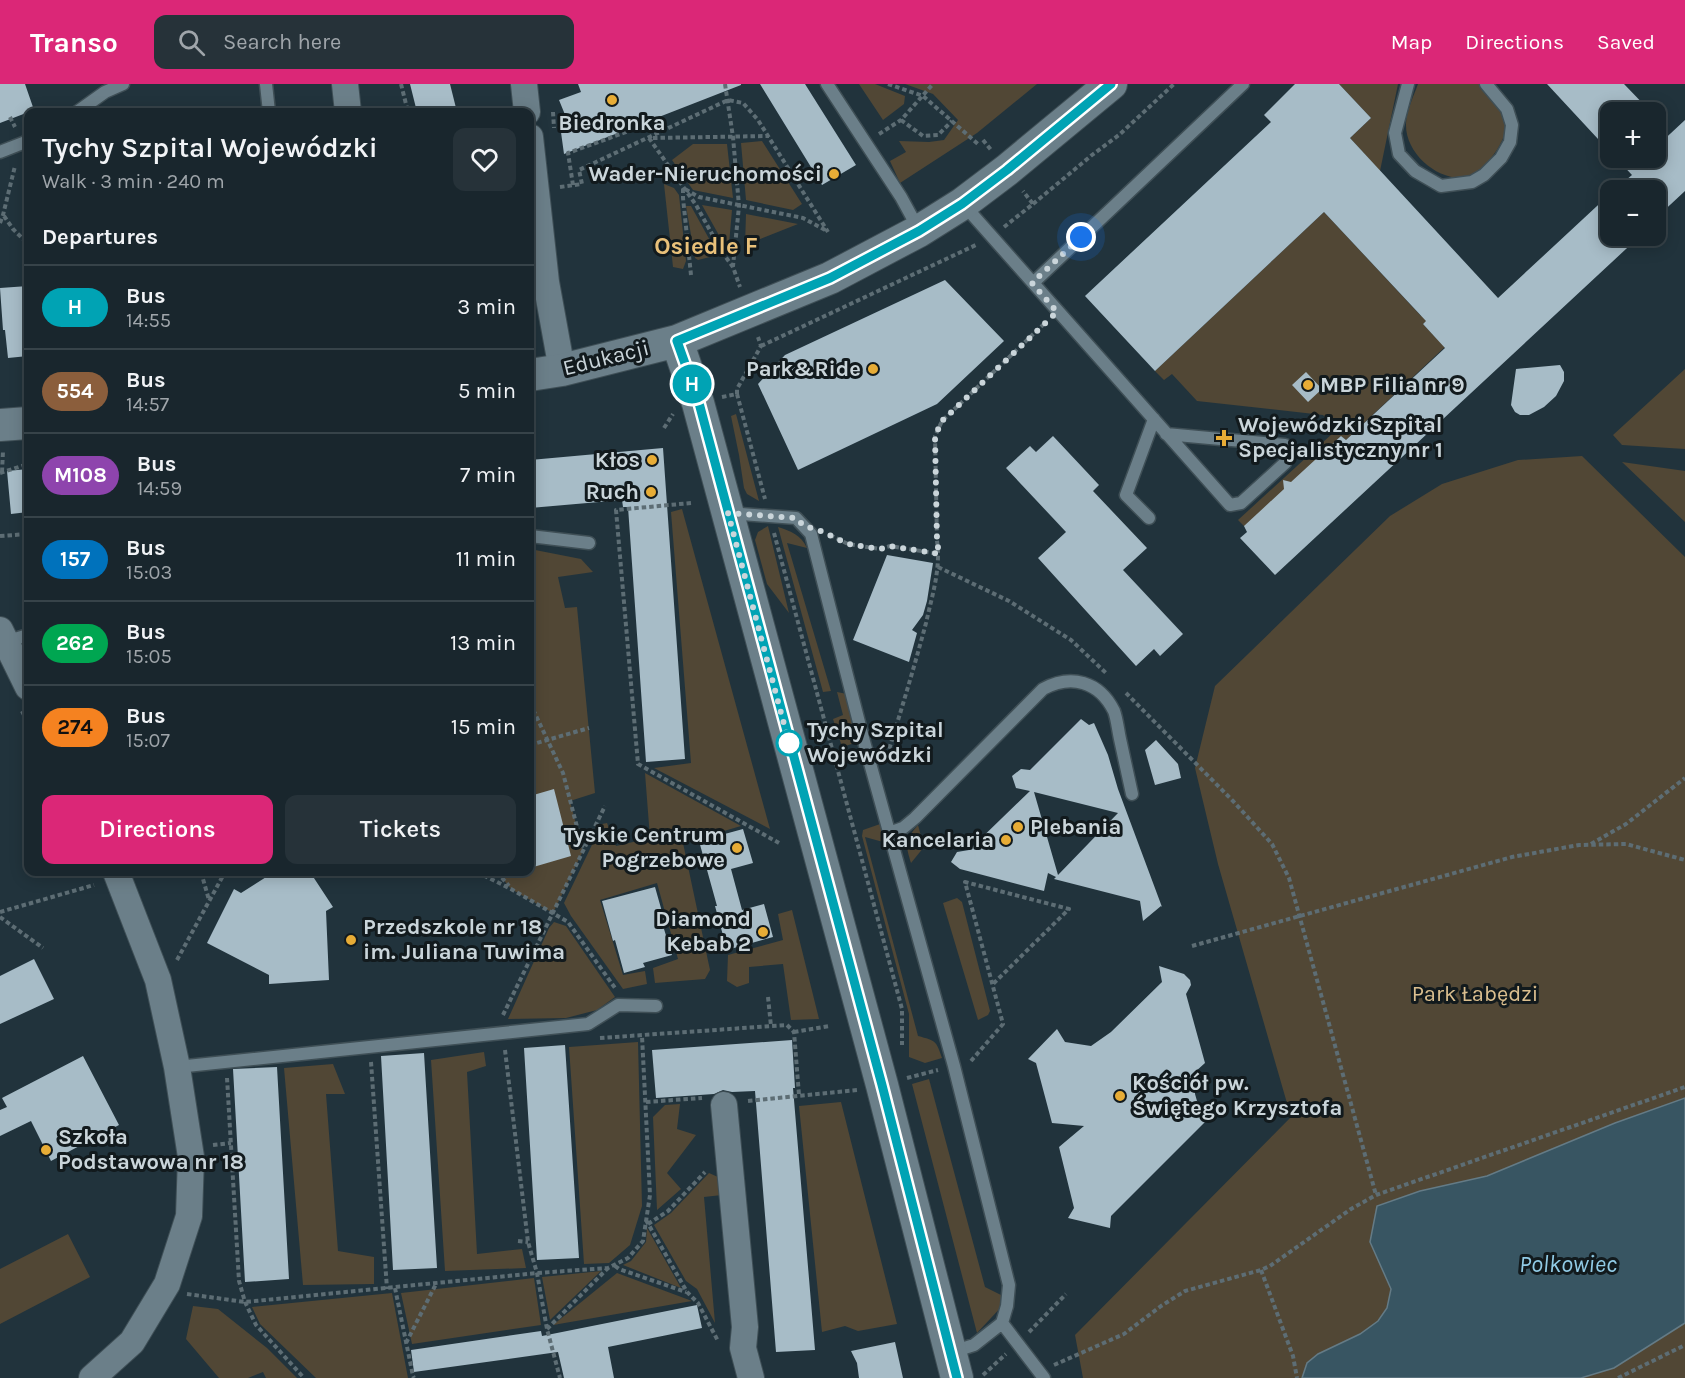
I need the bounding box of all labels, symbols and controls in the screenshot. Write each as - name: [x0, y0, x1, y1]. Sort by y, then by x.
- search box: [154, 15, 574, 69]
- text: Transo: [30, 26, 118, 59]
- icon: search: [175, 26, 208, 59]
- text: Search here: [223, 29, 341, 55]
- text: Map: [1391, 30, 1432, 54]
- text: Directions: [1465, 30, 1564, 54]
- text: Saved: [1597, 30, 1655, 54]
- marker: Biedronka: [605, 93, 619, 107]
- map controls: [1600, 102, 1666, 246]
- button: +: [1600, 102, 1666, 168]
- place label: Biedronka: [558, 110, 666, 136]
- button: heart: [453, 128, 516, 191]
- text: Tychy Szpital Wojewódzki: [42, 131, 378, 164]
- place label: Wader-Nieruchomości: [588, 161, 822, 187]
- marker: Wader-Nieruchomości: [827, 167, 841, 181]
- text: Walk · 3 min · 240 m: [42, 170, 225, 193]
- button: −: [1600, 180, 1666, 246]
- your location: [1066, 222, 1096, 252]
- text: Departures: [42, 224, 158, 250]
- district label: Osiedle F: [654, 232, 758, 260]
- text: Bus: [126, 283, 166, 309]
- text: 3 min: [457, 294, 516, 320]
- text: H: [68, 295, 82, 319]
- text: 14:55: [126, 309, 171, 332]
- street label: Edukacji: [560, 335, 652, 381]
- place label: Park&Ride: [746, 356, 861, 382]
- marker: Park&Ride: [866, 362, 880, 376]
- line badge: H: [672, 364, 712, 404]
- text: Bus: [126, 367, 166, 393]
- text: H: [685, 372, 699, 396]
- place label: MBP Filia nr 9: [1320, 372, 1465, 398]
- text: 5 min: [458, 378, 516, 404]
- marker: MBP Filia nr 9: [1301, 378, 1315, 392]
- text: 554: [57, 379, 93, 403]
- text: 14:57: [126, 393, 169, 416]
- place label: Wojewódzki Szpital Specjalistyczny nr 1: [1238, 412, 1443, 463]
- marker: Wojewódzki Szpital Specjalistyczny nr 1: [1215, 429, 1233, 447]
- place label: Kłos: [595, 447, 640, 473]
- text: Bus: [137, 451, 176, 477]
- marker: Kłos: [645, 453, 659, 467]
- text: 7 min: [460, 462, 516, 488]
- text: M108: [54, 463, 107, 487]
- text: 14:59: [137, 477, 182, 500]
- place label: Ruch: [586, 479, 639, 505]
- marker: Ruch: [644, 485, 658, 499]
- text: Bus: [126, 535, 166, 561]
- text: 11 min: [456, 546, 516, 572]
- text: 157: [60, 547, 90, 571]
- text: 15:03: [126, 561, 172, 584]
- text: Bus: [126, 619, 166, 645]
- text: 13 min: [450, 630, 516, 656]
- text: 262: [56, 631, 94, 655]
- text: 15:05: [126, 645, 172, 668]
- text: Bus: [126, 703, 166, 729]
- text: 15 min: [451, 714, 516, 740]
- text: 274: [57, 715, 93, 739]
- place label: Tychy Szpital Wojewódzki: [807, 717, 944, 768]
- text: 15:07: [126, 729, 170, 752]
- marker: Tychy Szpital Wojewódzki: [776, 730, 802, 756]
- button: Directions: [42, 795, 273, 864]
- button: Tickets: [285, 795, 516, 864]
- place label: Plebania: [1030, 814, 1121, 840]
- marker: Plebania: [1011, 820, 1025, 834]
- place label: Tyskie Centrum Pogrzebowe: [564, 822, 725, 873]
- place label: Kancelaria: [881, 827, 994, 853]
- marker: Kancelaria: [999, 833, 1013, 847]
- marker: Tyskie Centrum Pogrzebowe: [730, 841, 744, 855]
- place label: Diamond Kebab 2: [655, 906, 751, 957]
- place label: Przedszkole nr 18 im. Juliana Tuwima: [363, 914, 565, 965]
- marker: Diamond Kebab 2: [756, 925, 770, 939]
- marker: Przedszkole nr 18 im. Juliana Tuwima: [344, 933, 358, 947]
- park label: Park Łabędzi: [1412, 981, 1538, 1007]
- place label: Kościół pw. Świętego Krzysztofa: [1132, 1070, 1342, 1121]
- marker: Kościół pw. Świętego Krzysztofa: [1113, 1089, 1127, 1103]
- place label: Szkoła Podstawowa nr 18: [58, 1124, 244, 1175]
- marker: Szkoła Podstawowa nr 18: [39, 1143, 53, 1157]
- water label: Polkowiec: [1519, 1250, 1617, 1278]

